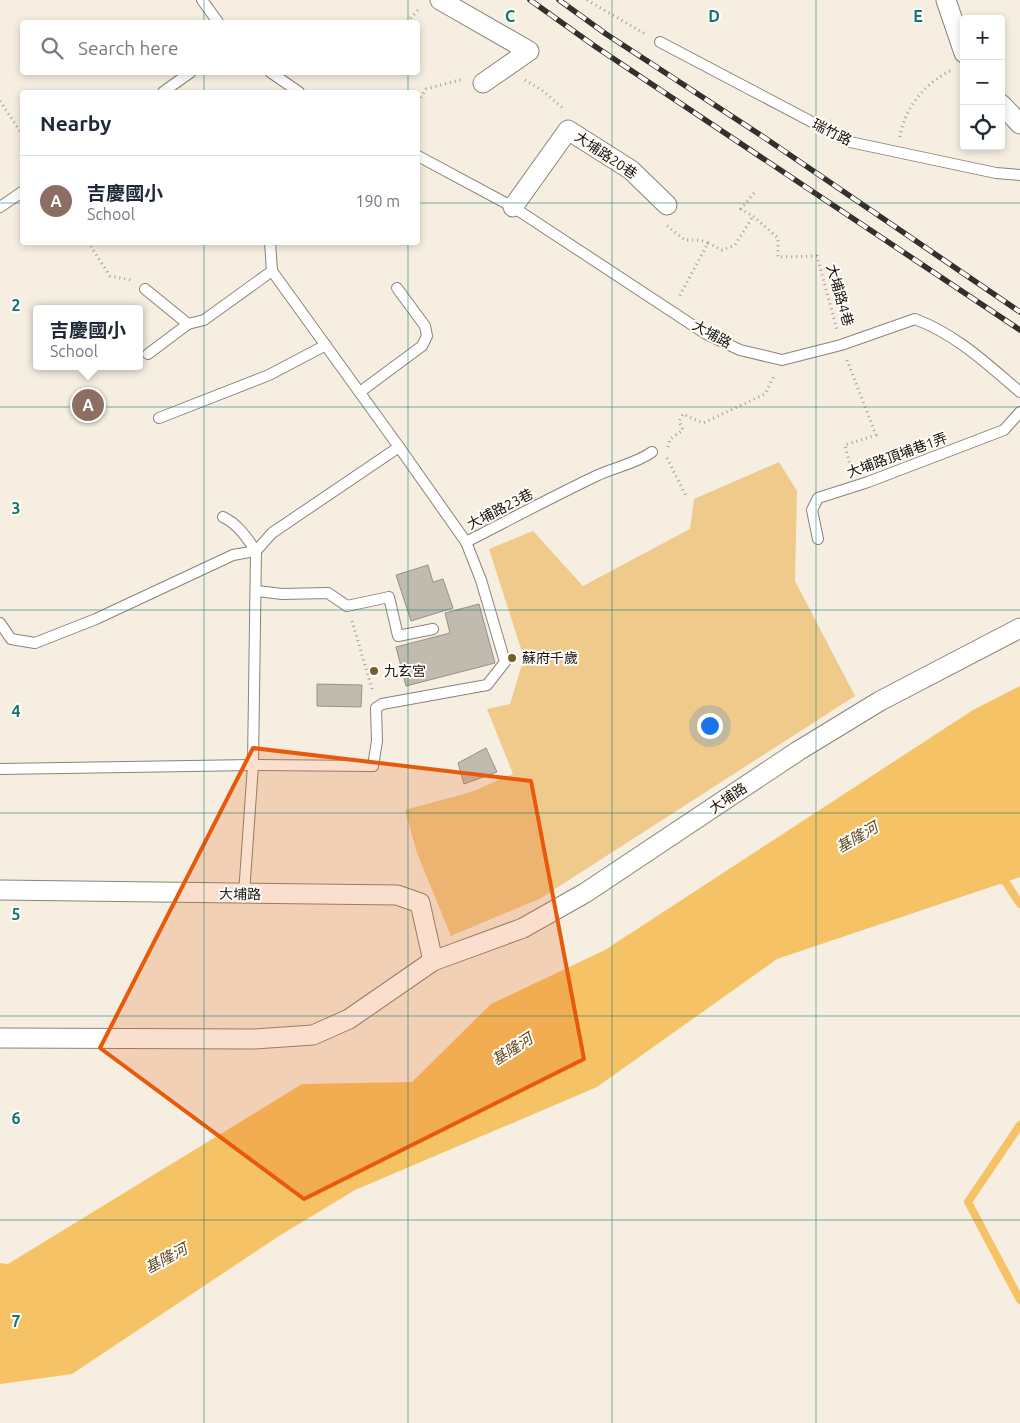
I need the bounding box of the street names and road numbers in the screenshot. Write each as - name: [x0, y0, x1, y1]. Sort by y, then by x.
- street label: 瑞竹路: [810, 116, 854, 148]
- street label: 大埔路20巷: [572, 128, 640, 182]
- street label: 大埔路4巷: [824, 262, 856, 328]
- street label: 大埔路: [690, 317, 734, 351]
- street label: 大埔路頂埔巷1弄: [845, 429, 949, 481]
- street label: 大埔路23巷: [464, 486, 536, 532]
- street label: 大埔路: [706, 780, 750, 816]
- street label: 大埔路: [219, 886, 261, 902]

